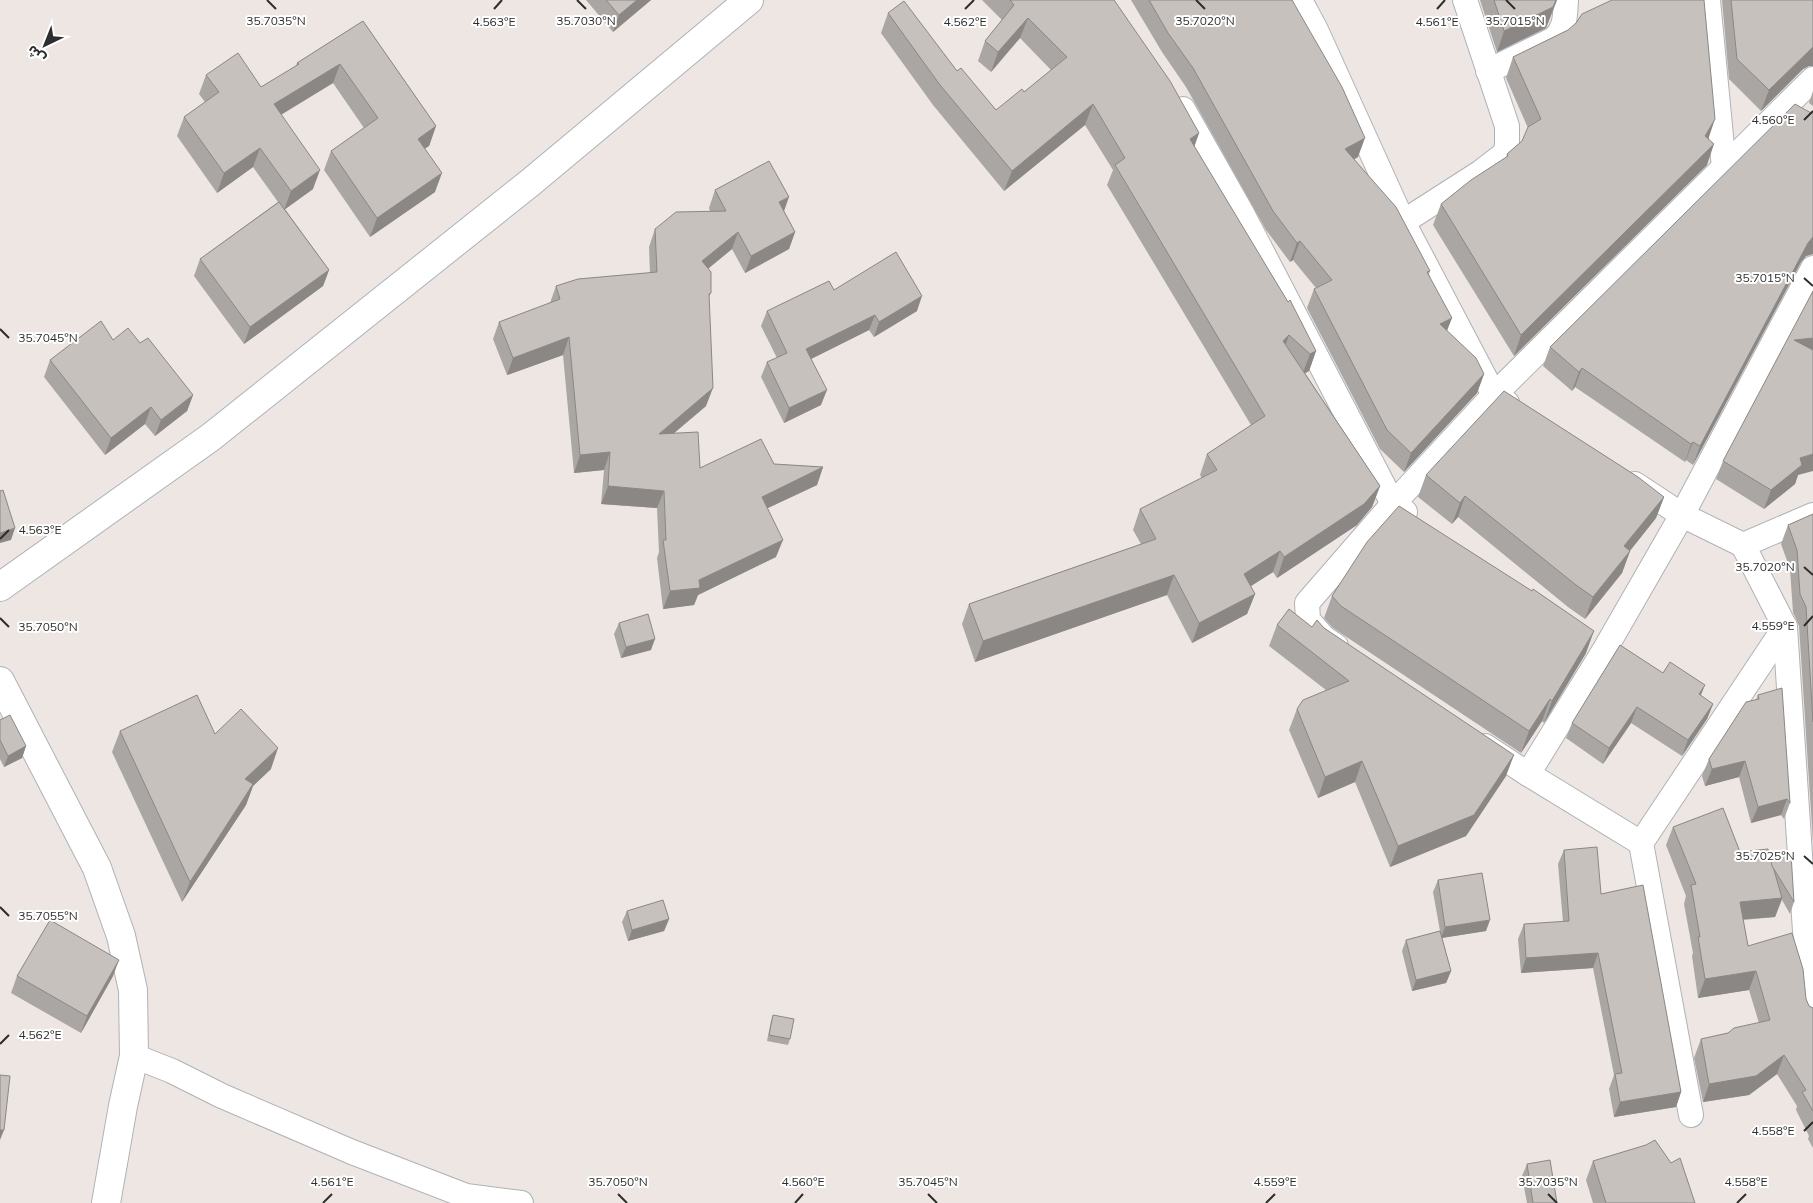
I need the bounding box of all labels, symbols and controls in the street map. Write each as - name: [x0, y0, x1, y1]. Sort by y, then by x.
- text: 35.7035°N: [246, 13, 306, 28]
- text: 35.7030°N: [556, 13, 616, 28]
- text: 35.7020°N: [1175, 13, 1235, 28]
- text: 35.7015°N: [1485, 13, 1545, 28]
- text: 4.563°E: [472, 14, 516, 29]
- text: 4.562°E: [943, 14, 987, 29]
- text: 4.561°E: [1415, 14, 1459, 29]
- north arrow: [20, 20, 70, 70]
- text: ش: [23, 41, 49, 68]
- text: 4.560°E: [1751, 112, 1795, 127]
- text: 35.7015°N: [1735, 270, 1795, 285]
- text: 35.7045°N: [18, 330, 78, 345]
- text: 4.563°E: [18, 522, 62, 537]
- text: 35.7020°N: [1735, 559, 1795, 574]
- text: 4.559°E: [1751, 618, 1795, 633]
- text: 35.7050°N: [18, 619, 78, 634]
- text: 35.7025°N: [1735, 848, 1795, 863]
- text: 35.7055°N: [18, 908, 78, 923]
- text: 4.562°E: [18, 1027, 62, 1042]
- text: 4.558°E: [1751, 1123, 1795, 1138]
- text: 4.561°E: [310, 1174, 354, 1189]
- text: 35.7050°N: [588, 1174, 648, 1189]
- text: 4.560°E: [781, 1174, 825, 1189]
- text: 35.7045°N: [898, 1174, 958, 1189]
- text: 4.559°E: [1253, 1174, 1297, 1189]
- text: 35.7035°N: [1518, 1174, 1578, 1189]
- text: 4.558°E: [1724, 1174, 1768, 1189]

